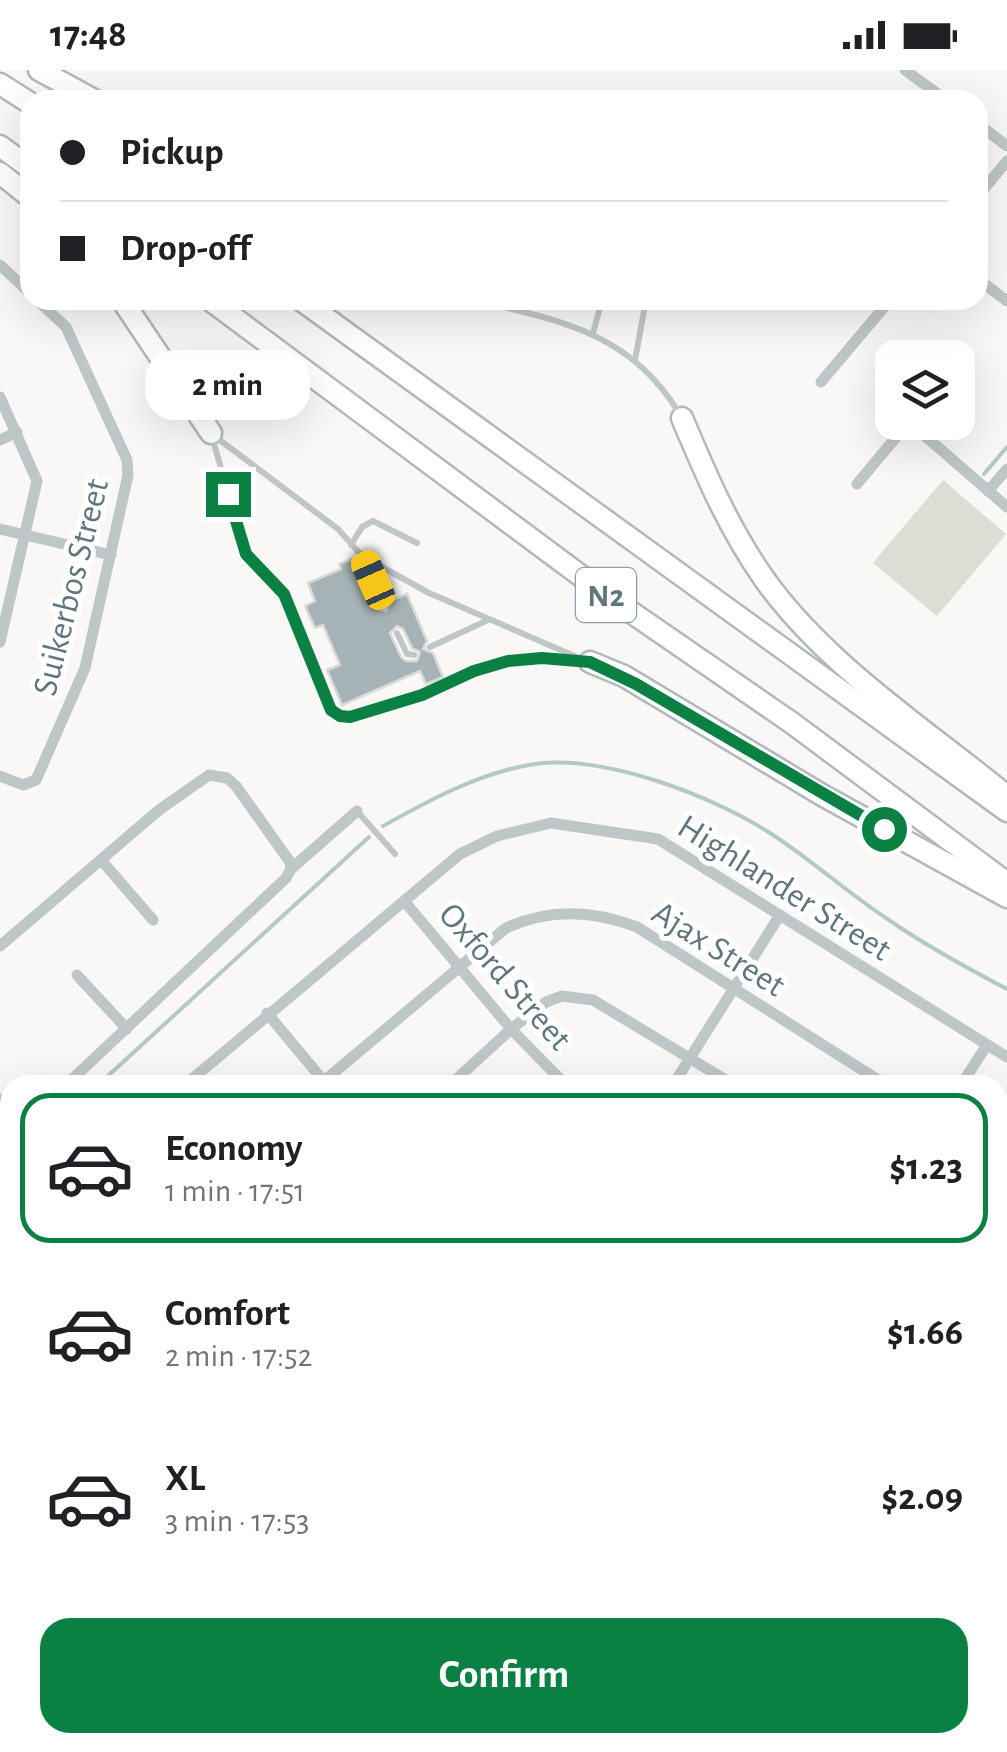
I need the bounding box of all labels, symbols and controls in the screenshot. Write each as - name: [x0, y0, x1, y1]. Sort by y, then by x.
- text: 17:48: [50, 16, 127, 54]
- text: Pickup: [120, 134, 224, 172]
- text: Drop-off: [120, 230, 251, 268]
- map controls: [875, 340, 975, 440]
- button: layers: [875, 340, 975, 440]
- callout: 2 min: [146, 349, 310, 419]
- text: 2 min: [192, 369, 263, 401]
- route end: [206, 472, 251, 517]
- street label: Suikerbos Street: [28, 475, 115, 699]
- car: [347, 546, 399, 614]
- road number: N2: [576, 568, 636, 622]
- route start: [862, 807, 907, 852]
- street label: Highlander Street: [672, 809, 897, 968]
- street label: Ajax Street: [646, 895, 791, 1004]
- street label: Oxford Street: [432, 897, 578, 1057]
- icon: car: [45, 1123, 135, 1213]
- text: Economy: [165, 1130, 303, 1168]
- text: $1.23: [889, 1149, 963, 1187]
- text: 1 min · 17:51: [165, 1175, 305, 1207]
- icon: car: [45, 1288, 135, 1378]
- text: Comfort: [165, 1295, 290, 1333]
- text: $1.66: [887, 1314, 963, 1352]
- text: 2 min · 17:52: [165, 1340, 312, 1372]
- icon: car: [45, 1453, 135, 1543]
- text: XL: [165, 1460, 205, 1498]
- text: $2.09: [881, 1479, 963, 1517]
- text: 3 min · 17:53: [165, 1505, 309, 1537]
- button: Confirm: [40, 1618, 968, 1733]

